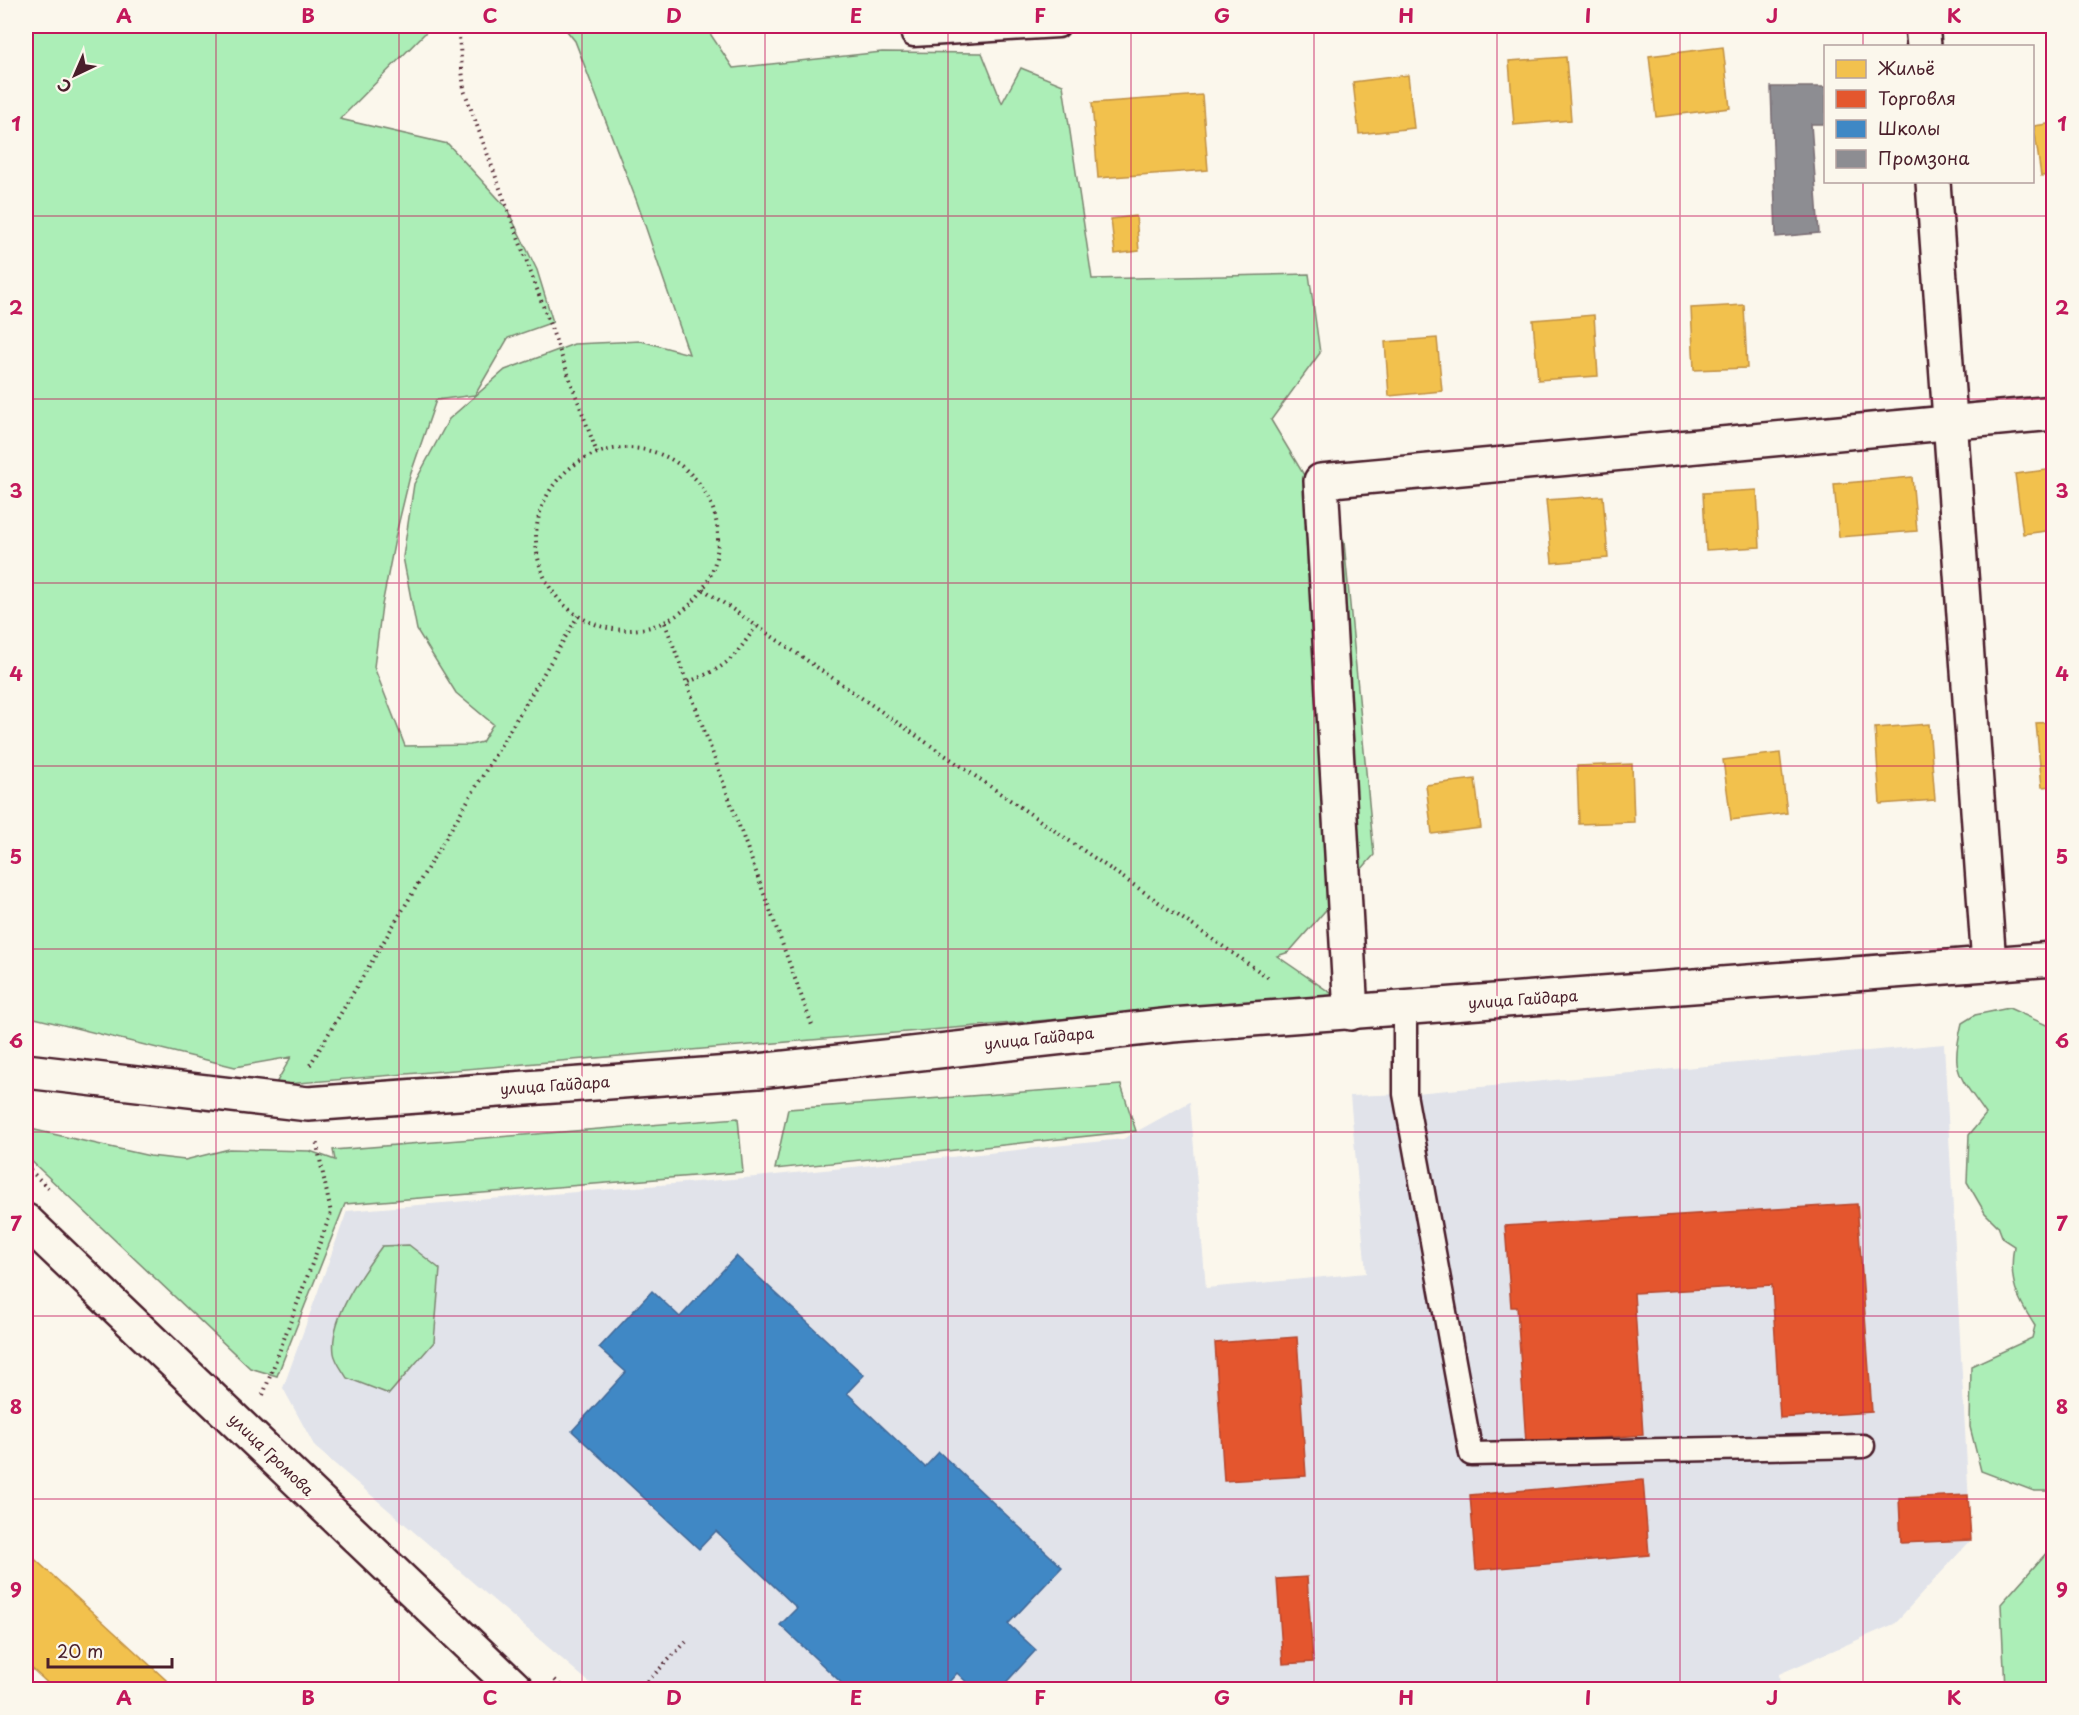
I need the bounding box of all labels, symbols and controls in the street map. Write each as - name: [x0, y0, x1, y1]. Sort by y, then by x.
- text: A: [116, 0, 132, 30]
- text: B: [301, 0, 315, 30]
- text: C: [482, 0, 498, 30]
- text: D: [666, 0, 682, 30]
- text: E: [850, 0, 862, 30]
- text: F: [1034, 0, 1046, 30]
- text: G: [1214, 0, 1230, 30]
- text: H: [1398, 0, 1414, 30]
- text: I: [1585, 0, 1591, 30]
- text: J: [1766, 0, 1778, 30]
- text: K: [1947, 0, 1962, 30]
- north arrow: [45, 45, 105, 105]
- legend: [1824, 45, 2034, 183]
- text: Жильё: [1877, 54, 1935, 81]
- text: С: [51, 74, 77, 99]
- text: Торговля: [1878, 84, 1956, 111]
- text: 1: [11, 108, 21, 138]
- text: 1: [2057, 108, 2067, 138]
- text: Школы: [1878, 114, 1941, 141]
- text: Промзона: [1878, 144, 1970, 171]
- text: 2: [9, 292, 23, 322]
- text: 2: [2055, 292, 2069, 322]
- text: 3: [9, 475, 23, 505]
- text: 3: [2055, 475, 2069, 505]
- text: 4: [9, 658, 23, 688]
- text: 4: [2055, 658, 2069, 688]
- text: 5: [10, 841, 22, 871]
- text: 5: [2056, 841, 2068, 871]
- street label: улица Гайдара: [1467, 983, 1579, 1014]
- street label: улица Гайдара: [983, 1020, 1095, 1055]
- text: 6: [9, 1025, 23, 1055]
- text: 6: [2055, 1025, 2069, 1055]
- street label: улица Гайдара: [499, 1069, 611, 1100]
- text: 7: [10, 1208, 22, 1238]
- text: 7: [2056, 1208, 2068, 1238]
- text: 8: [10, 1391, 22, 1421]
- text: 8: [2056, 1391, 2068, 1421]
- street label: улица Громова: [224, 1407, 320, 1501]
- text: 9: [10, 1574, 22, 1604]
- text: 9: [2056, 1574, 2068, 1604]
- scale bar: [48, 1631, 172, 1669]
- text: 20 m: [57, 1637, 103, 1664]
- text: A: [116, 1682, 132, 1712]
- text: B: [301, 1682, 315, 1712]
- text: C: [482, 1682, 498, 1712]
- text: D: [666, 1682, 682, 1712]
- text: E: [850, 1682, 862, 1712]
- text: F: [1034, 1682, 1046, 1712]
- text: G: [1214, 1682, 1230, 1712]
- text: H: [1398, 1682, 1414, 1712]
- text: I: [1585, 1682, 1591, 1712]
- text: J: [1766, 1682, 1778, 1712]
- text: K: [1947, 1682, 1962, 1712]

